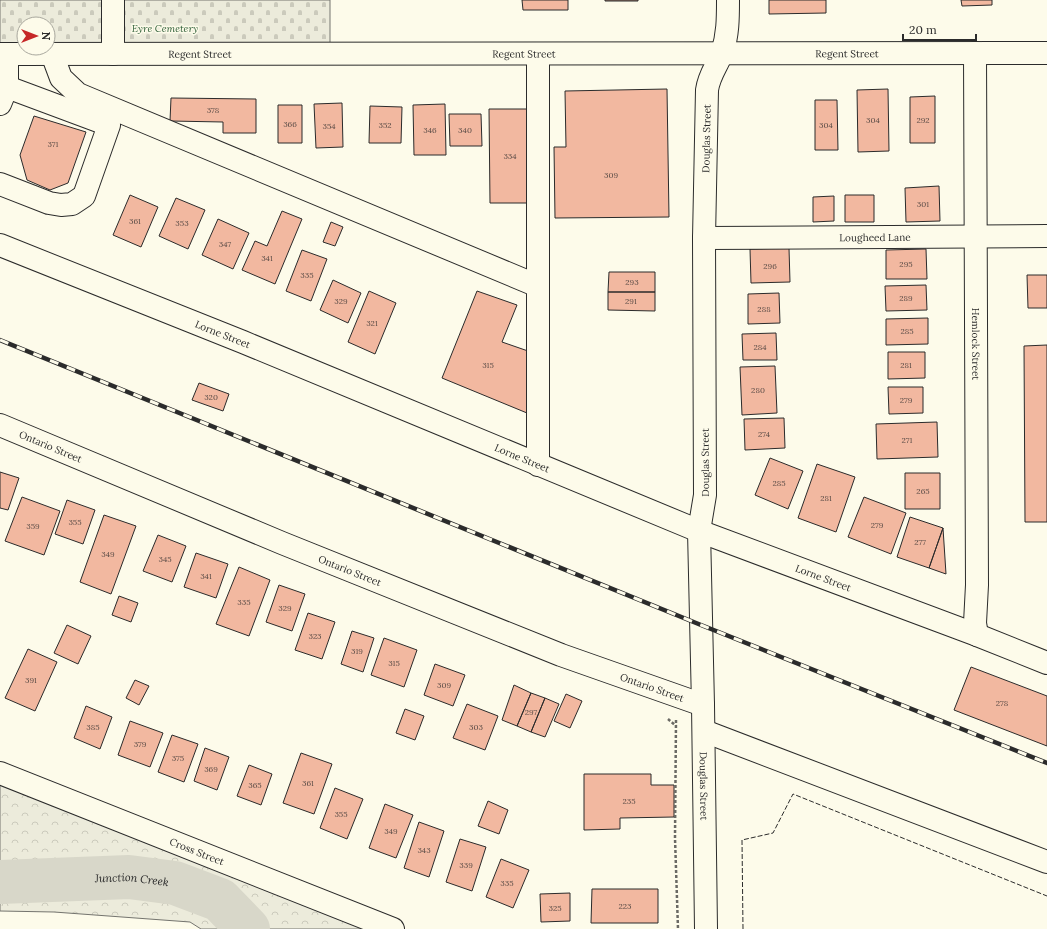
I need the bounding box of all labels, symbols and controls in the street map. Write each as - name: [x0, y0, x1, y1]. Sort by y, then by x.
- north arrow: [16, 16, 56, 56]
- scale bar: [903, 16, 976, 42]
- park label: Eyre Cemetery: [132, 22, 198, 35]
- text: 20 m: [909, 22, 937, 37]
- text: N: [39, 32, 53, 41]
- street label: Regent Street: [492, 47, 556, 61]
- street label: Regent Street: [815, 47, 879, 60]
- street label: Regent Street: [168, 48, 232, 61]
- street label: Douglas Street: [699, 104, 714, 173]
- house number: 378: [207, 105, 220, 115]
- house number: 304: [866, 115, 881, 125]
- house number: 292: [916, 115, 930, 125]
- house number: 366: [283, 119, 297, 129]
- house number: 352: [378, 120, 392, 130]
- house number: 304: [819, 120, 834, 130]
- house number: 354: [322, 121, 336, 131]
- house number: 346: [423, 125, 437, 135]
- house number: 340: [458, 125, 472, 135]
- house number: 371: [48, 139, 59, 149]
- house number: 334: [503, 151, 517, 161]
- house number: 309: [604, 170, 618, 180]
- house number: 301: [917, 199, 929, 209]
- house number: 361: [129, 216, 141, 226]
- house number: 353: [175, 218, 189, 228]
- street label: Lougheed Lane: [839, 231, 911, 244]
- house number: 347: [219, 239, 232, 249]
- house number: 341: [261, 253, 273, 263]
- house number: 295: [899, 259, 913, 269]
- house number: 296: [763, 261, 777, 271]
- house number: 335: [300, 270, 314, 280]
- house number: 293: [625, 277, 639, 287]
- house number: 289: [899, 293, 913, 303]
- house number: 329: [334, 296, 348, 306]
- house number: 291: [625, 296, 637, 306]
- house number: 288: [757, 304, 771, 314]
- street label: Hemlock Street: [969, 308, 982, 380]
- street label: Lorne Street: [193, 318, 252, 351]
- house number: 321: [366, 318, 378, 328]
- house number: 285: [900, 326, 914, 336]
- house number: 284: [753, 342, 767, 352]
- house number: 315: [482, 360, 494, 370]
- house number: 281: [900, 360, 912, 370]
- house number: 280: [751, 385, 765, 395]
- house number: 320: [204, 392, 218, 402]
- house number: 279: [900, 395, 913, 405]
- street label: Ontario Street: [17, 428, 84, 466]
- street label: Douglas Street: [699, 428, 712, 497]
- house number: 274: [758, 429, 771, 439]
- house number: 271: [902, 435, 913, 445]
- street label: Lorne Street: [493, 441, 552, 475]
- house number: 285: [772, 478, 786, 488]
- house number: 265: [916, 486, 930, 496]
- house number: 281: [820, 493, 832, 503]
- house number: 355: [68, 517, 82, 527]
- house number: 279: [871, 520, 884, 530]
- house number: 359: [26, 521, 40, 531]
- house number: 277: [914, 537, 926, 547]
- house number: 349: [101, 549, 115, 559]
- street label: Ontario Street: [316, 552, 383, 589]
- house number: 345: [158, 554, 172, 564]
- street label: Lorne Street: [793, 562, 853, 594]
- house number: 341: [200, 571, 212, 581]
- house number: 335: [237, 597, 251, 607]
- house number: 329: [278, 603, 292, 613]
- house number: 323: [308, 631, 322, 641]
- house number: 319: [351, 646, 363, 656]
- house number: 315: [388, 658, 400, 668]
- street label: Ontario Street: [618, 670, 686, 705]
- house number: 391: [25, 675, 37, 685]
- house number: 309: [437, 680, 451, 690]
- house number: 278: [996, 698, 1009, 708]
- house number: 297: [525, 707, 538, 717]
- house number: 385: [86, 722, 100, 732]
- house number: 303: [469, 722, 483, 732]
- house number: 379: [134, 739, 147, 749]
- street label: Douglas Street: [697, 752, 711, 820]
- house number: 375: [172, 753, 184, 763]
- house number: 369: [204, 764, 218, 774]
- house number: 361: [302, 778, 314, 788]
- house number: 365: [248, 780, 262, 790]
- house number: 235: [623, 796, 636, 806]
- house number: 355: [334, 809, 348, 819]
- house number: 349: [384, 826, 398, 836]
- street label: Cross Street: [168, 835, 226, 868]
- house number: 343: [417, 845, 431, 855]
- house number: 339: [459, 860, 473, 870]
- water label: Junction Creek: [94, 870, 170, 889]
- house number: 335: [500, 878, 514, 888]
- house number: 223: [619, 901, 632, 911]
- house number: 325: [548, 903, 562, 913]

